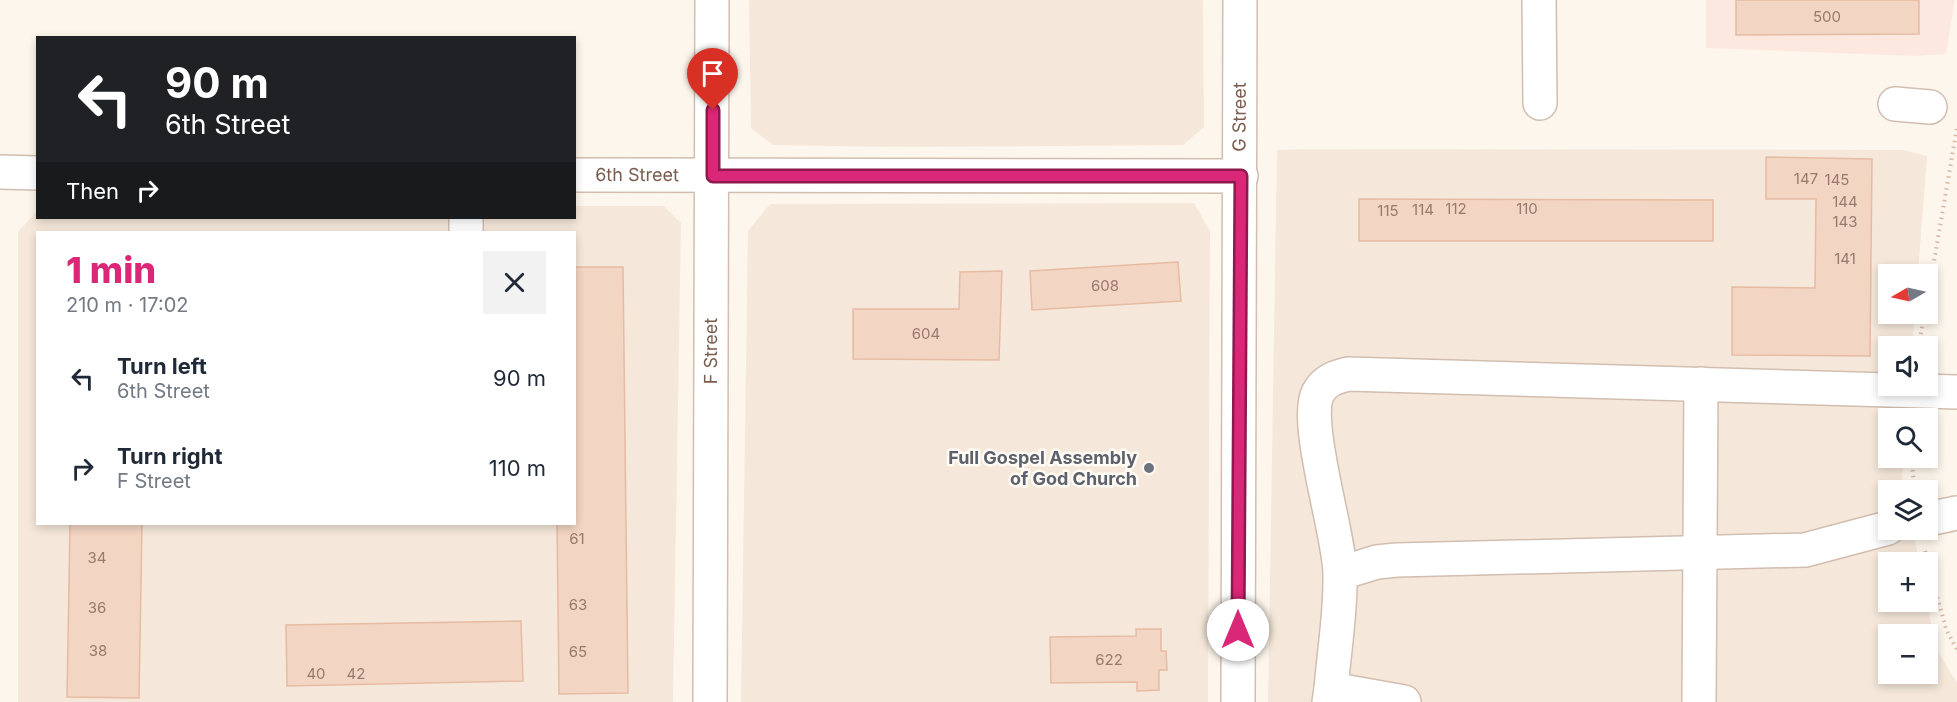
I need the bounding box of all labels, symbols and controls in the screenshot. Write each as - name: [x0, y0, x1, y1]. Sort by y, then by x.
- house number: 500: [1813, 7, 1841, 26]
- pin: [687, 48, 738, 110]
- text: 90 m: [165, 57, 269, 108]
- icon: arrive: [696, 57, 729, 90]
- icon: left: [66, 60, 144, 138]
- street label: G Street: [1229, 82, 1250, 152]
- text: 6th Street: [165, 108, 290, 141]
- street label: 6th Street: [595, 164, 679, 185]
- house number: 147: [1794, 169, 1818, 188]
- house number: 145: [1825, 170, 1849, 189]
- icon: right: [131, 174, 164, 207]
- text: Then: [66, 178, 119, 204]
- house number: 144: [1832, 192, 1858, 211]
- house number: 112: [1445, 199, 1467, 218]
- house number: 110: [1516, 199, 1538, 218]
- house number: 114: [1412, 200, 1434, 219]
- house number: 115: [1377, 201, 1399, 220]
- house number: 143: [1832, 212, 1858, 231]
- text: 1 min: [66, 248, 156, 292]
- house number: 141: [1834, 249, 1856, 268]
- button: close: [483, 251, 546, 314]
- north arrow: [1878, 264, 1938, 324]
- map controls: [1878, 264, 1938, 684]
- house number: 608: [1091, 276, 1119, 295]
- text: 210 m · 17:02: [66, 293, 188, 317]
- street label: F Street: [700, 318, 721, 384]
- house number: 604: [912, 324, 940, 343]
- button: sound: [1878, 336, 1938, 396]
- text: Turn left: [117, 353, 207, 379]
- icon: left: [66, 362, 99, 395]
- text: 90 m: [493, 365, 546, 391]
- text: 6th Street: [117, 379, 210, 403]
- button: search: [1878, 408, 1938, 468]
- text: Turn right: [117, 443, 223, 469]
- place label: Full Gospel Assembly of God Church: [948, 447, 1137, 489]
- icon: right: [66, 452, 99, 485]
- text: 110 m: [489, 455, 546, 481]
- marker: Full Gospel Assembly of God Church: [1142, 461, 1156, 475]
- text: F Street: [117, 469, 191, 493]
- button: layers: [1878, 480, 1938, 540]
- house number: 61: [569, 529, 585, 548]
- house number: 34: [88, 548, 106, 567]
- button: +: [1878, 552, 1938, 612]
- house number: 63: [569, 595, 587, 614]
- house number: 36: [88, 598, 106, 617]
- position arrow: [1206, 598, 1270, 662]
- button: −: [1878, 624, 1938, 684]
- house number: 38: [89, 641, 107, 660]
- house number: 65: [569, 642, 587, 661]
- house number: 622: [1095, 650, 1123, 669]
- house number: 40: [306, 664, 326, 683]
- house number: 42: [347, 664, 365, 683]

